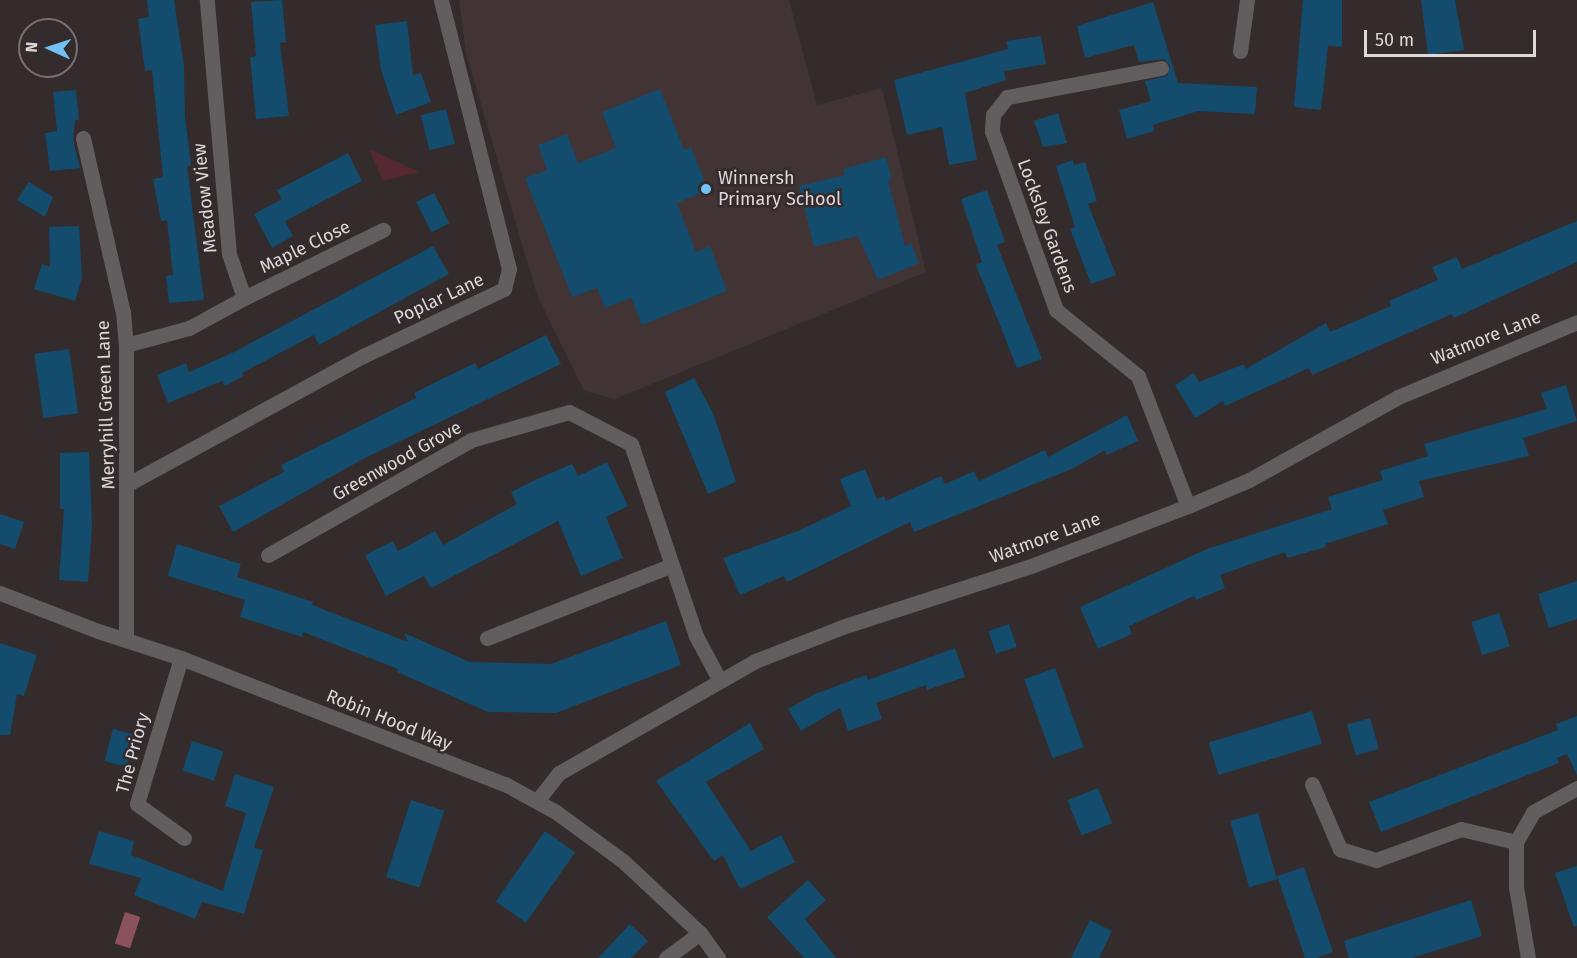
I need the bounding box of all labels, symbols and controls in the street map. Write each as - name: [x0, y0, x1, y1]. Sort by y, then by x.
- north arrow: [18, 18, 78, 78]
- scale bar: [1367, 18, 1540, 56]
- text: 50 m: [1375, 29, 1414, 51]
- text: N: [22, 41, 41, 53]
- street label: Meadow View: [189, 142, 221, 254]
- street label: Locksley Gardens: [1013, 156, 1081, 296]
- place label: Winnersh Primary School: [718, 168, 841, 210]
- marker: Winnersh Primary School: [699, 182, 713, 196]
- street label: Maple Close: [256, 216, 354, 278]
- street label: Poplar Lane: [391, 269, 487, 329]
- street label: Watmore Lane: [1428, 306, 1544, 370]
- street label: Merryhill Green Lane: [92, 320, 120, 490]
- street label: Greenwood Grove: [329, 417, 465, 505]
- street label: Watmore Lane: [987, 508, 1103, 568]
- street label: Robin Hood Way: [323, 685, 455, 755]
- street label: The Priory: [112, 710, 154, 796]

